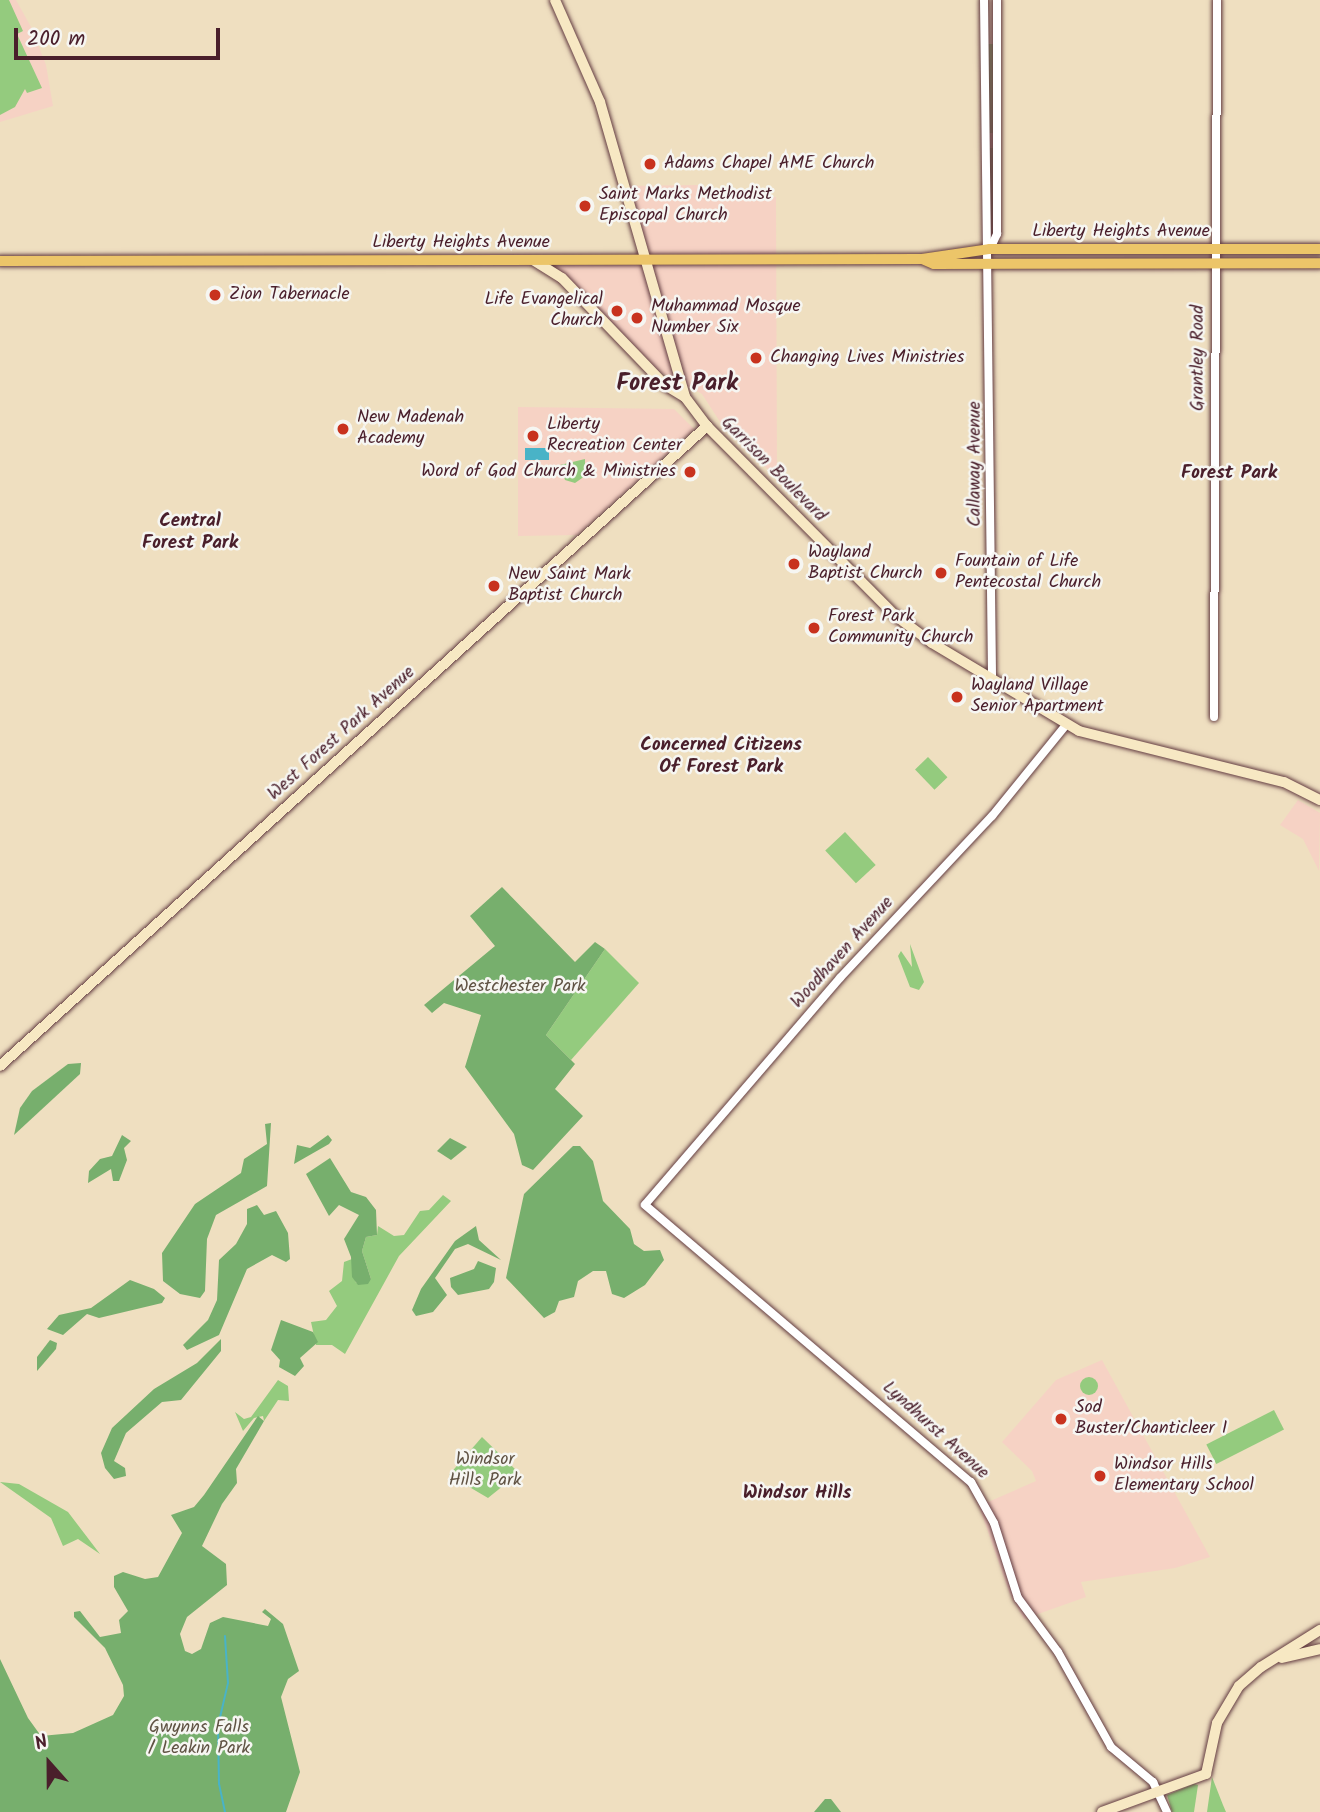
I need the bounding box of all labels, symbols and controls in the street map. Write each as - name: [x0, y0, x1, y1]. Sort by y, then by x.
- scale bar: [18, 14, 224, 58]
- text: 200 m: [27, 23, 85, 56]
- place label: Adams Chapel AME Church: [664, 153, 874, 175]
- marker: Adams Chapel AME Church: [642, 156, 658, 172]
- place label: Saint Marks Methodist Episcopal Church: [599, 185, 772, 228]
- marker: Saint Marks Methodist Episcopal Church: [577, 198, 593, 214]
- street label: Liberty Heights Avenue: [1032, 221, 1210, 243]
- street label: Liberty Heights Avenue: [372, 232, 550, 254]
- place label: Zion Tabernacle: [229, 284, 350, 306]
- marker: Zion Tabernacle: [207, 287, 223, 303]
- place label: Life Evangelical Church: [484, 290, 603, 332]
- place label: Muhammad Mosque Number Six: [651, 297, 801, 340]
- marker: Life Evangelical Church: [609, 303, 625, 319]
- street label: Grantley Road: [1188, 305, 1210, 411]
- marker: Muhammad Mosque Number Six: [629, 310, 645, 326]
- place label: Changing Lives Ministries: [770, 347, 964, 369]
- marker: Changing Lives Ministries: [748, 350, 764, 366]
- district label: Forest Park: [616, 370, 738, 398]
- street label: Callaway Avenue: [965, 401, 987, 527]
- place label: New Madenah Academy: [357, 408, 464, 450]
- street label: Garrison Boulevard: [716, 413, 830, 527]
- place label: Liberty Recreation Center: [547, 415, 682, 458]
- marker: New Madenah Academy: [335, 421, 351, 437]
- marker: Liberty Recreation Center: [525, 428, 541, 444]
- place label: Word of God Church & Ministries: [421, 461, 676, 483]
- district label: Forest Park: [1181, 463, 1277, 485]
- marker: Word of God Church & Ministries: [682, 464, 698, 480]
- district label: Central Forest Park: [142, 511, 238, 555]
- place label: Wayland Baptist Church: [808, 543, 922, 586]
- place label: Fountain of Life Pentecostal Church: [955, 552, 1101, 594]
- marker: Wayland Baptist Church: [786, 556, 802, 572]
- place label: New Saint Mark Baptist Church: [508, 565, 631, 608]
- marker: Fountain of Life Pentecostal Church: [933, 565, 949, 581]
- marker: New Saint Mark Baptist Church: [486, 578, 502, 594]
- place label: Forest Park Community Church: [828, 607, 973, 650]
- marker: Forest Park Community Church: [806, 620, 822, 636]
- street label: West Forest Park Avenue: [264, 662, 420, 806]
- place label: Wayland Village Senior Apartment: [971, 676, 1104, 718]
- marker: Wayland Village Senior Apartment: [949, 689, 965, 705]
- district label: Concerned Citizens Of Forest Park: [640, 735, 802, 779]
- street label: Woodhaven Avenue: [787, 893, 899, 1013]
- park label: Westchester Park: [454, 976, 586, 998]
- street label: Lyndhurst Avenue: [877, 1377, 993, 1485]
- place label: Sod Buster/Chanticleer I: [1075, 1398, 1227, 1440]
- marker: Sod Buster/Chanticleer I: [1053, 1411, 1069, 1427]
- park label: Windsor Hills Park: [449, 1450, 521, 1492]
- place label: Windsor Hills Elementary School: [1114, 1455, 1254, 1498]
- marker: Windsor Hills Elementary School: [1092, 1468, 1108, 1484]
- district label: Windsor Hills: [743, 1483, 851, 1505]
- park label: Gwynns Falls / Leakin Park: [148, 1718, 250, 1760]
- text: N: [30, 1727, 52, 1760]
- north arrow: [14, 1728, 84, 1798]

